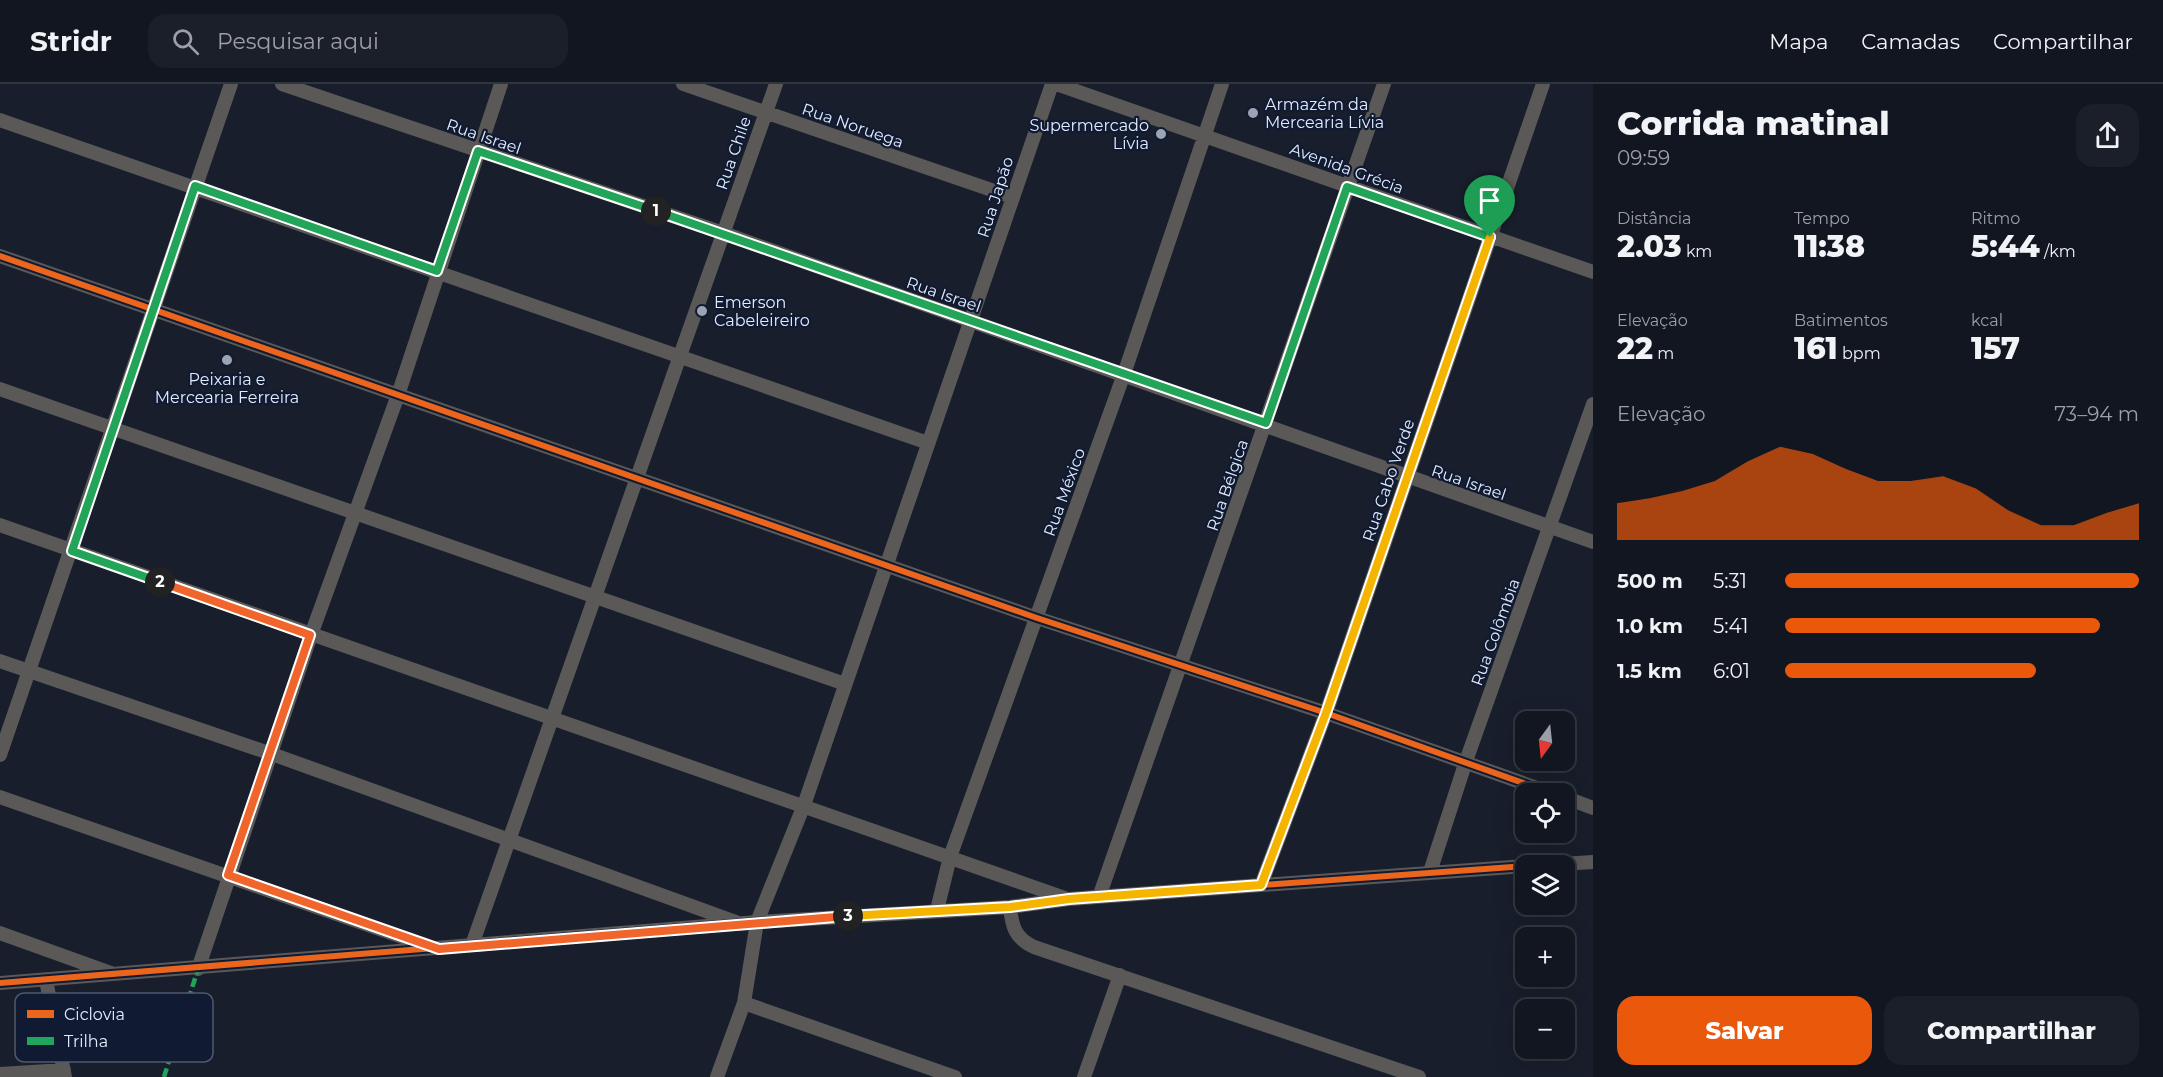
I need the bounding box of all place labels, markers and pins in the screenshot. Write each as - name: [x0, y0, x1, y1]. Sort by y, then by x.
- place label: Armazém da Mercearia Lívia: [1265, 95, 1384, 132]
- marker: Armazém da Mercearia Lívia: [1246, 106, 1260, 120]
- place label: Supermercado Lívia: [1029, 116, 1149, 153]
- marker: Supermercado Lívia: [1154, 127, 1168, 141]
- pin: [1464, 175, 1515, 237]
- pin: 1: [641, 196, 671, 226]
- place label: Emerson Cabeleireiro: [714, 293, 810, 330]
- marker: Emerson Cabeleireiro: [695, 304, 709, 318]
- marker: Peixaria e Mercearia Ferreira: [220, 353, 234, 367]
- place label: Peixaria e Mercearia Ferreira: [155, 370, 299, 407]
- pin: 2: [145, 567, 175, 597]
- pin: 3: [833, 901, 863, 931]

